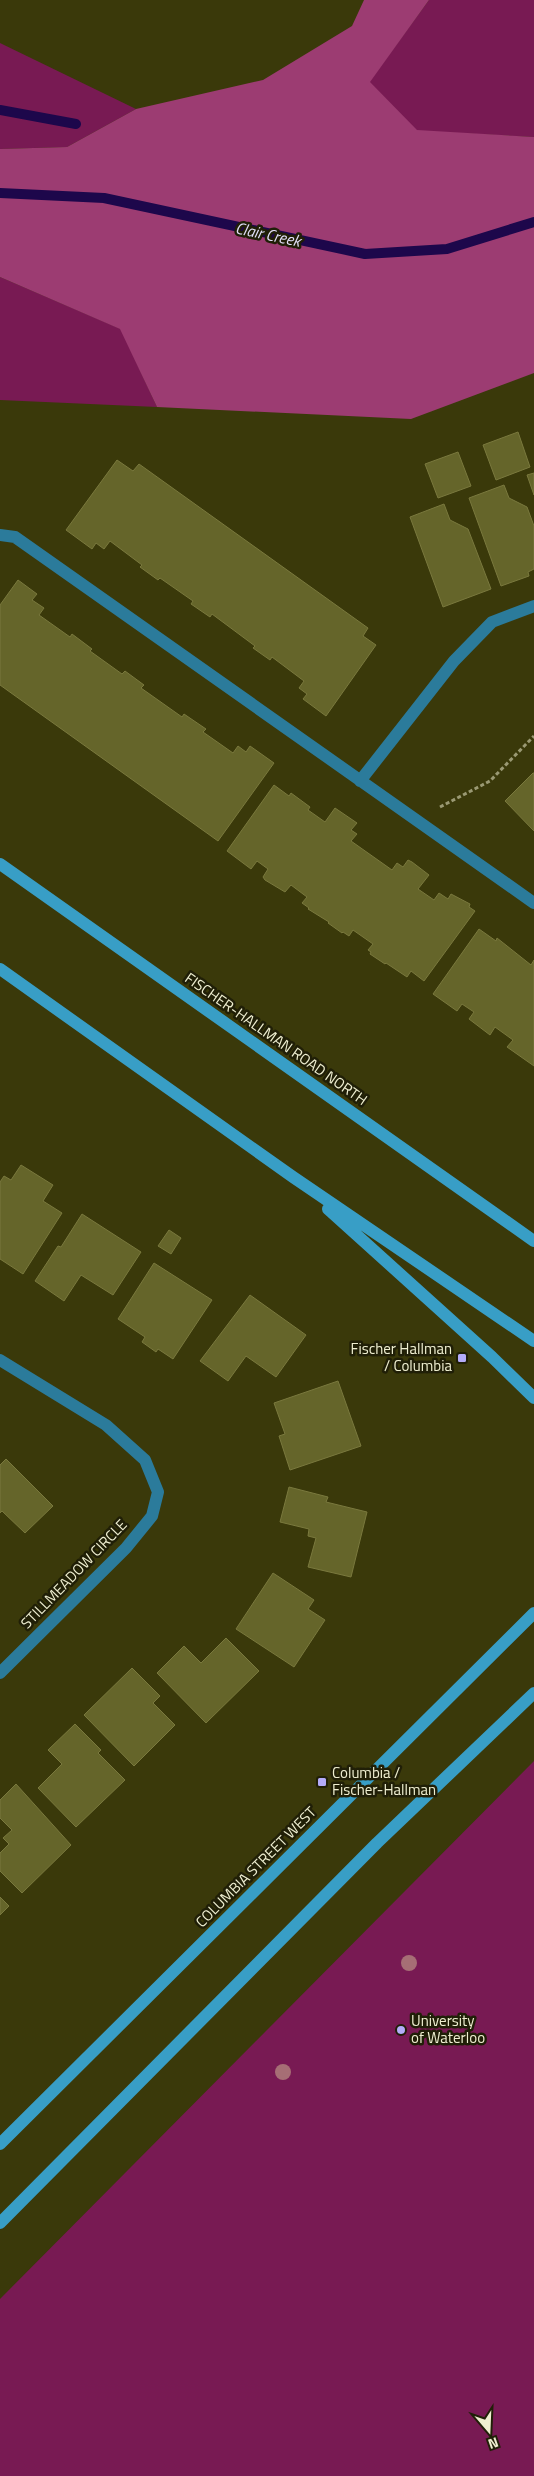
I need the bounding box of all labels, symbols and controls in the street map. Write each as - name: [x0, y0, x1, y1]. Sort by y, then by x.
- water label: Clair Creek: [233, 215, 305, 253]
- street label: FISCHER-HALLMAN ROAD NORTH: [180, 967, 372, 1111]
- place label: Fischer Hallman / Columbia: [351, 1337, 452, 1377]
- marker: Fischer Hallman / Columbia: [456, 1352, 468, 1364]
- street label: STILLMEADOW CIRCLE: [15, 1514, 132, 1634]
- place label: Columbia / Fischer-Hallman: [332, 1761, 436, 1801]
- marker: Columbia / Fischer-Hallman: [316, 1776, 328, 1788]
- street label: COLUMBIA STREET WEST: [190, 1801, 321, 1932]
- place label: University of Waterloo: [411, 2009, 485, 2049]
- marker: University of Waterloo: [395, 2024, 407, 2036]
- north arrow: [464, 2406, 514, 2456]
- text: N: [485, 2432, 501, 2455]

